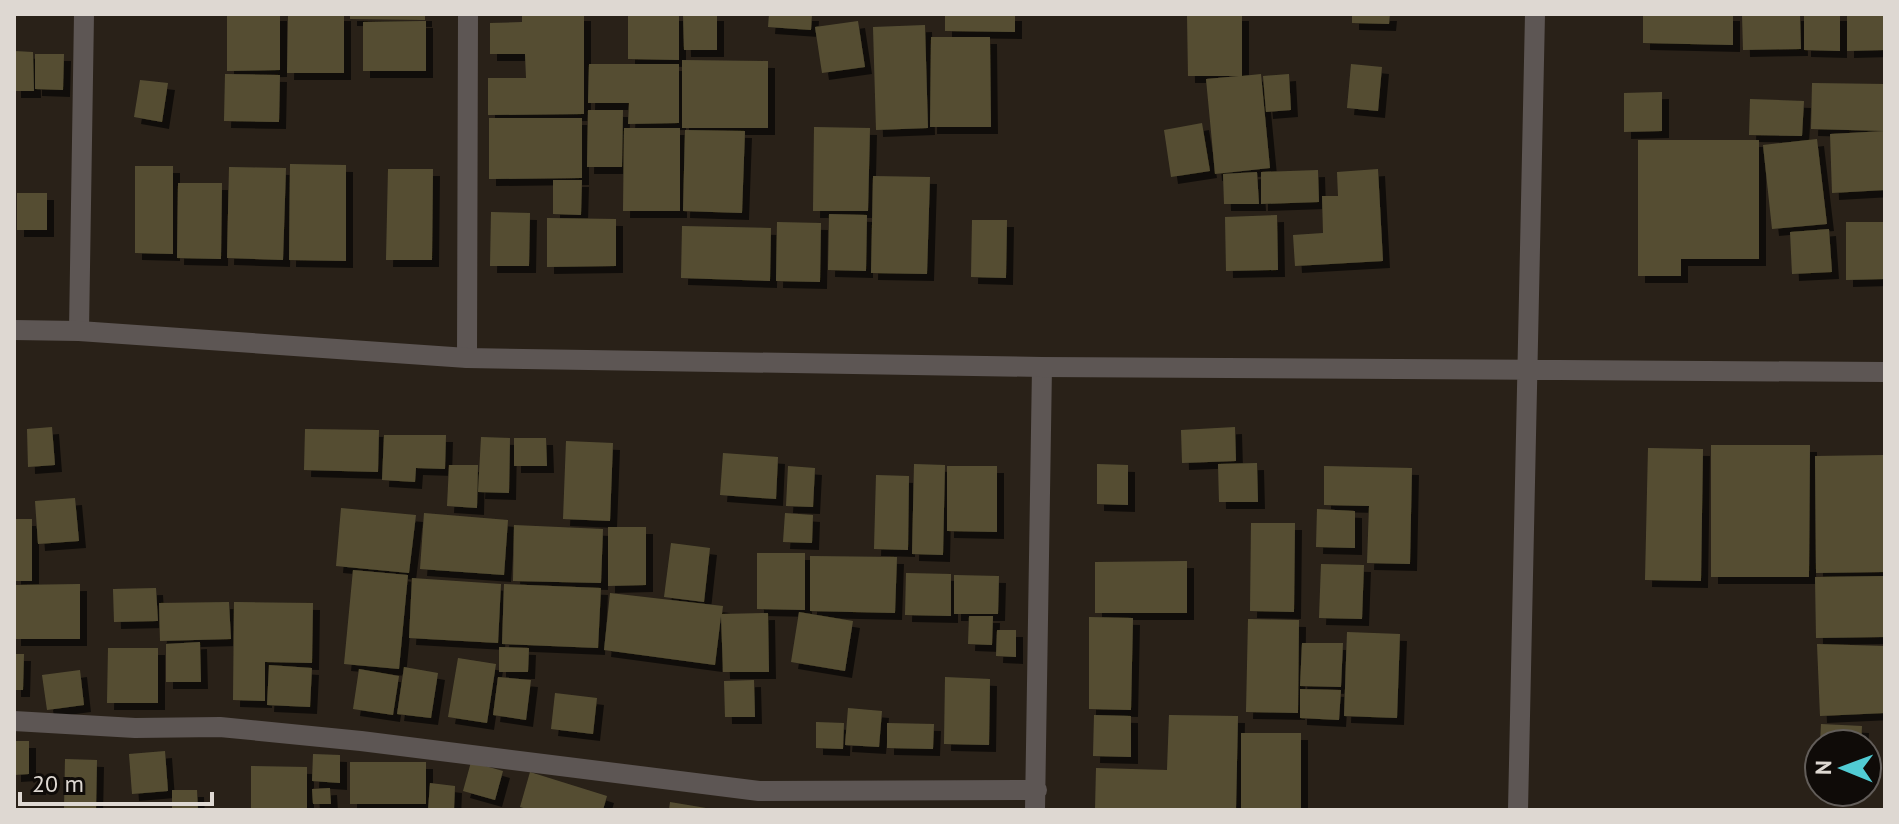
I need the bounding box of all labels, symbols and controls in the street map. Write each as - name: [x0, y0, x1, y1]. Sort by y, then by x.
- north arrow: [1803, 728, 1883, 808]
- scale bar: [20, 756, 212, 806]
- text: N: [1809, 760, 1837, 775]
- text: 20 m: [32, 768, 84, 799]

